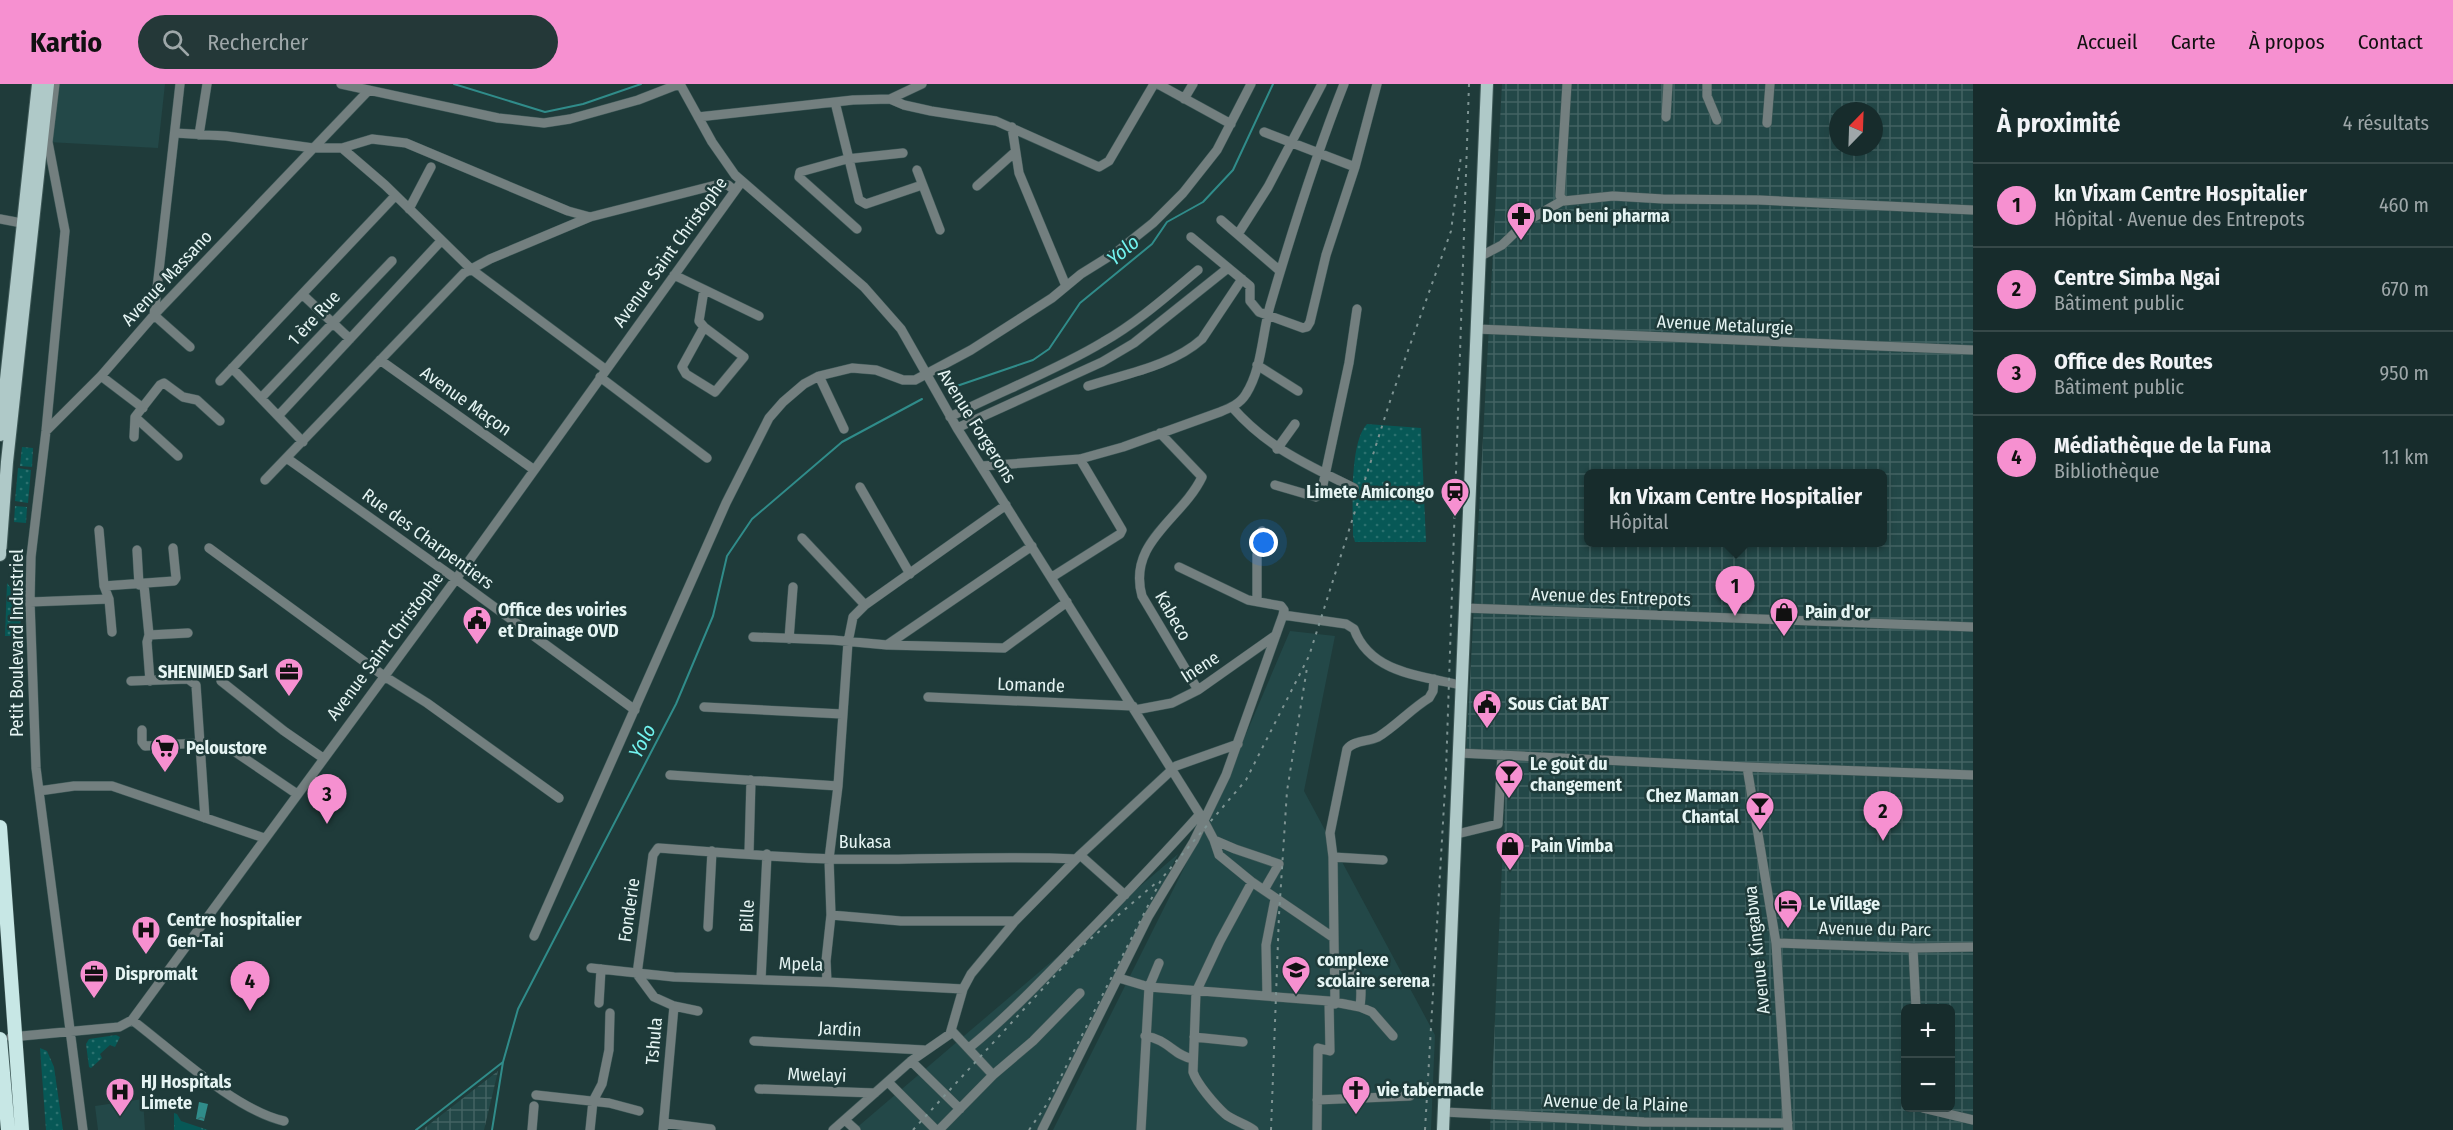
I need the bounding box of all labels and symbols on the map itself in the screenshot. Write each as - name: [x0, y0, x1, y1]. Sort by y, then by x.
- north arrow: [1829, 102, 1883, 156]
- street label: Avenue Saint Christophe: [608, 173, 732, 331]
- pharmacy icon: Don beni pharma: [1505, 200, 1537, 242]
- place label: Don beni pharma: [1542, 205, 1670, 227]
- street label: Avenue Massano: [117, 226, 217, 330]
- water label: Yolo: [1102, 230, 1144, 270]
- street label: 1 ère Rue: [283, 286, 345, 350]
- street label: Avenue Metalurgie: [1656, 310, 1794, 340]
- street label: Avenue Maçon: [416, 362, 516, 440]
- street label: Avenue Forgerons: [933, 365, 1021, 487]
- station icon: Limete Amicongo: [1439, 476, 1471, 518]
- place label: Limete Amicongo: [1306, 481, 1434, 503]
- street label: Rue des Charpentiers: [358, 484, 498, 594]
- your location: [1249, 528, 1278, 557]
- street label: Petit Boulevard Industriel: [6, 549, 28, 737]
- pin: 1: [1716, 566, 1754, 616]
- street label: Avenue Saint Christophe: [322, 567, 448, 725]
- street label: Avenue des Entrepots: [1531, 583, 1691, 611]
- street label: Kabeco: [1150, 587, 1196, 645]
- shop icon: Pain d'or: [1768, 596, 1800, 638]
- place label: Office des voiries et Drainage OVD: [498, 599, 627, 642]
- place label: Pain d'or: [1805, 601, 1871, 623]
- public building icon: Office des voiries et Drainage OVD: [461, 604, 493, 646]
- street label: Inene: [1177, 646, 1223, 688]
- office icon: SHENIMED Sarl: [273, 656, 305, 698]
- place label: SHENIMED Sarl: [158, 661, 268, 683]
- street label: Lomande: [997, 673, 1065, 697]
- public building icon: Sous Ciat BAT: [1471, 688, 1503, 730]
- place label: Sous Ciat BAT: [1508, 693, 1609, 715]
- water label: Yolo: [623, 720, 661, 762]
- supermarket icon: Peloustore: [149, 732, 181, 774]
- place label: Peloustore: [186, 737, 267, 759]
- place label: Le goùt du changement: [1530, 753, 1623, 796]
- bar icon: Le goùt du changement: [1493, 758, 1525, 800]
- pin: 3: [308, 774, 346, 824]
- place label: Chez Maman Chantal: [1646, 785, 1739, 828]
- bar icon: Chez Maman Chantal: [1744, 790, 1776, 832]
- pin: 2: [1864, 792, 1902, 841]
- shop icon: Pain Vimba: [1494, 830, 1526, 872]
- street label: Bukasa: [839, 831, 891, 853]
- place label: Pain Vimba: [1531, 835, 1613, 857]
- street label: Fonderie: [614, 876, 644, 943]
- street label: Avenue Kingabwa: [1739, 885, 1775, 1015]
- hotel icon: Le Village: [1772, 888, 1804, 930]
- place label: Le Village: [1809, 893, 1880, 915]
- street label: Bille: [735, 899, 759, 933]
- place label: Centre hospitalier Gen-Tai: [167, 909, 302, 952]
- hospital icon: Centre hospitalier Gen-Tai: [130, 914, 162, 956]
- street label: Avenue du Parc: [1819, 917, 1932, 941]
- place label: complexe scolaire serena: [1317, 949, 1430, 992]
- street label: Mpela: [778, 952, 824, 976]
- school or university icon: complexe scolaire serena: [1280, 954, 1312, 996]
- office icon: Dispromalt: [78, 958, 110, 1000]
- pin: 4: [230, 962, 270, 1011]
- place label: Dispromalt: [115, 963, 198, 985]
- street label: Tshula: [641, 1016, 667, 1066]
- street label: Jardin: [818, 1017, 862, 1041]
- street label: Mwelayi: [787, 1063, 847, 1087]
- place label: HJ Hospitals Limete: [141, 1071, 231, 1114]
- church icon: vie tabernacle: [1340, 1074, 1372, 1116]
- hospital icon: HJ Hospitals Limete: [104, 1076, 136, 1118]
- place label: vie tabernacle: [1376, 1079, 1484, 1101]
- street label: Avenue de la Plaine: [1543, 1089, 1689, 1117]

